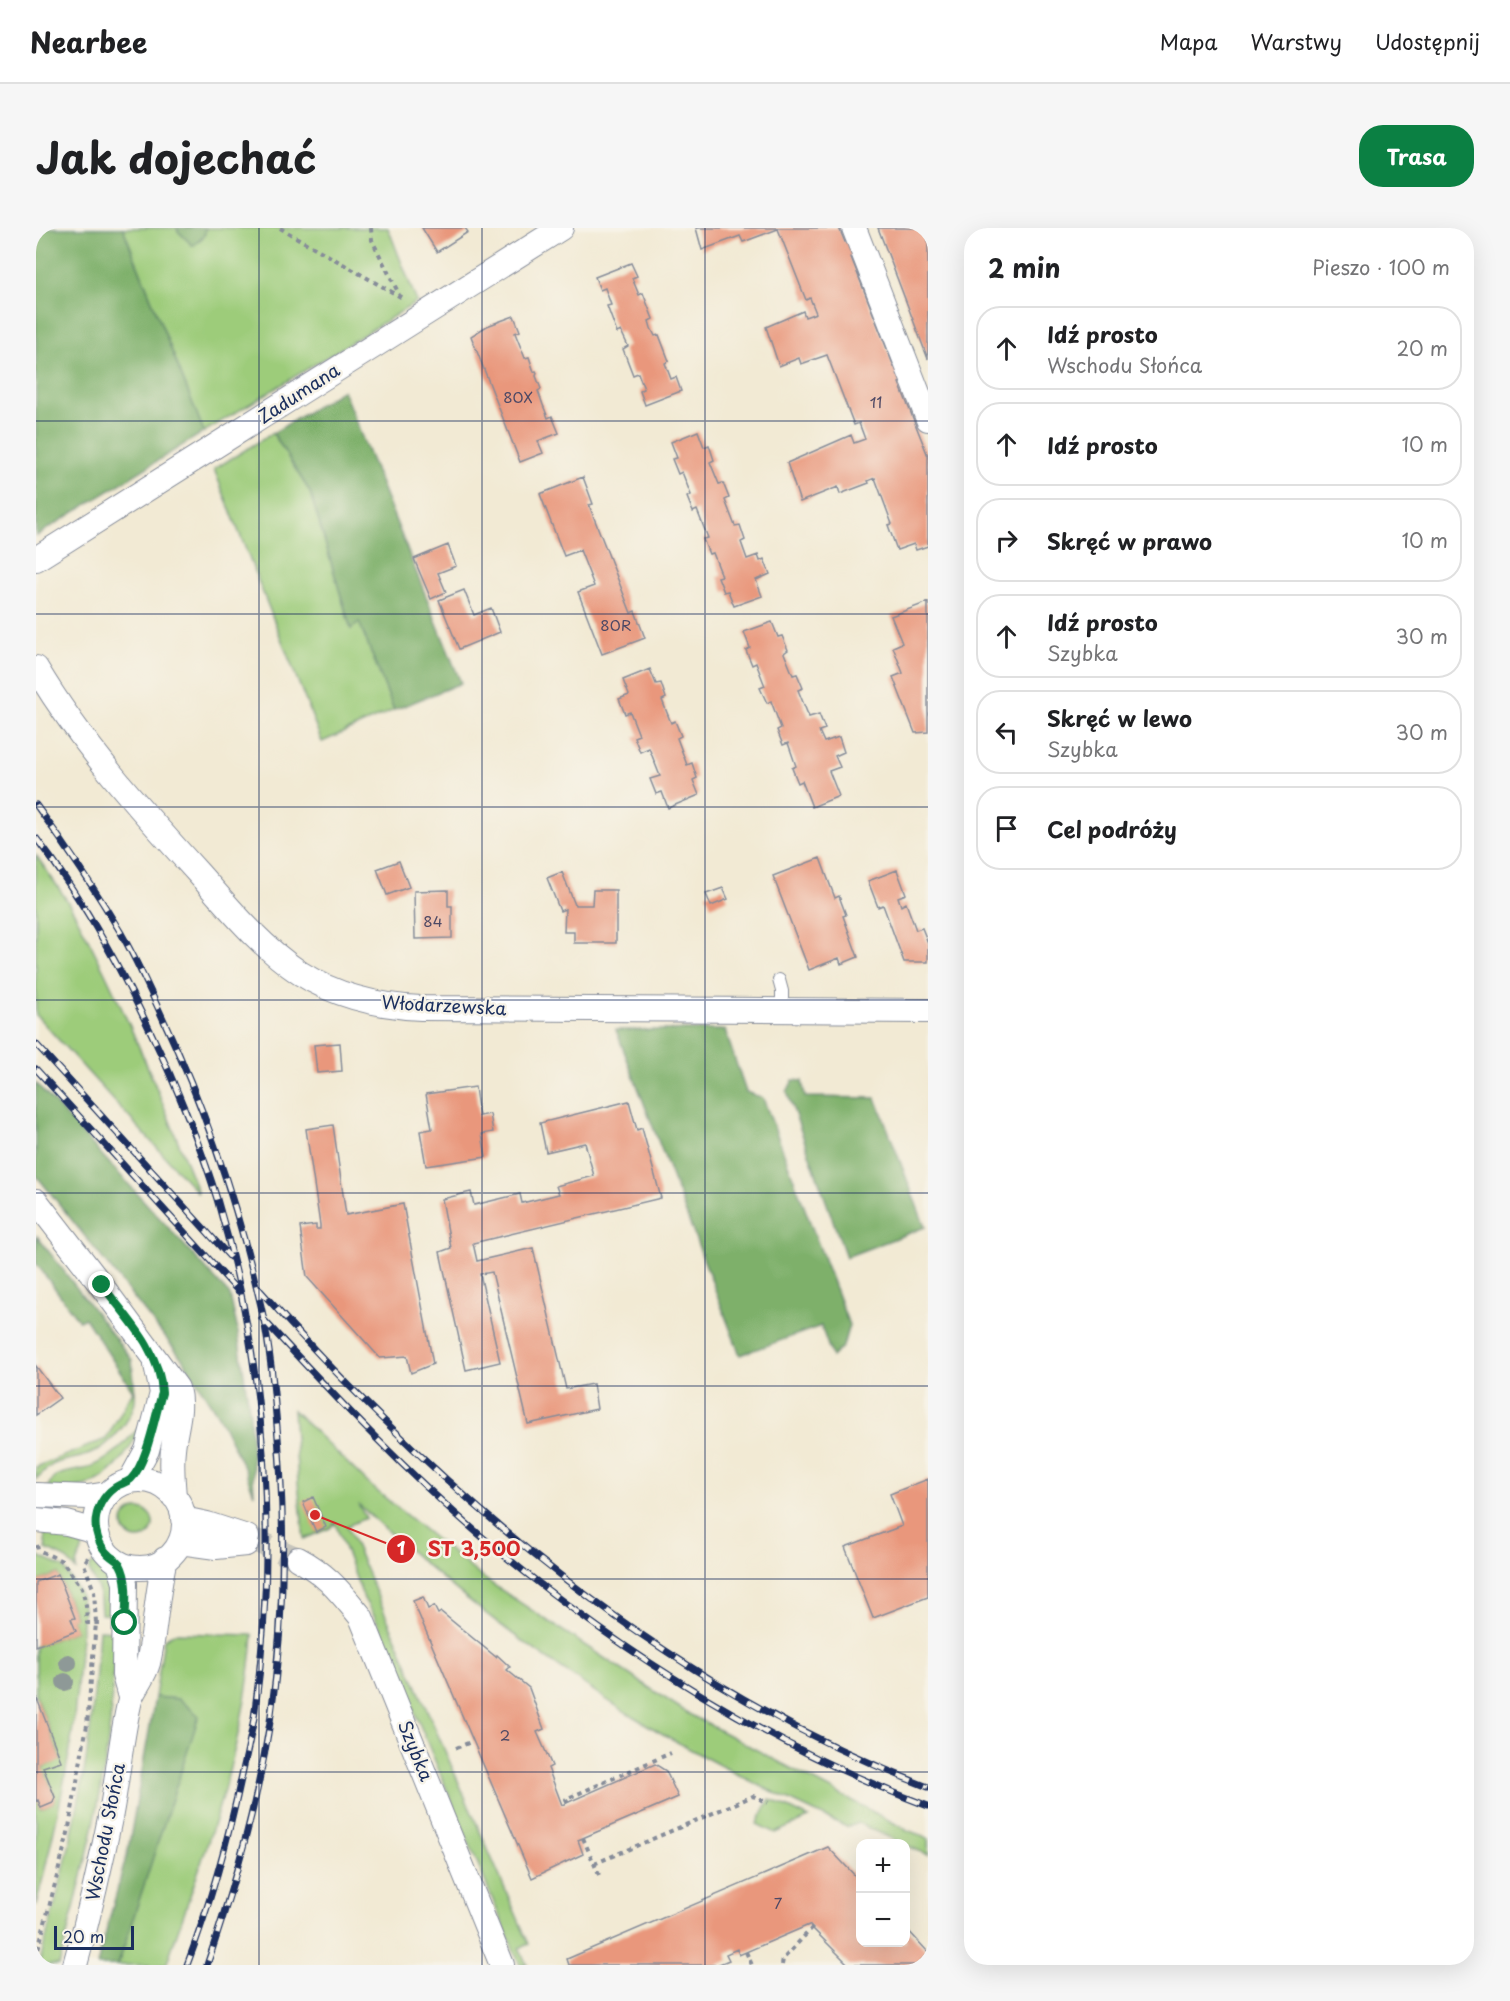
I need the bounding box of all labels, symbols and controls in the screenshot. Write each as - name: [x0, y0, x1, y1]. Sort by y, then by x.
- text: Nearbee: [30, 20, 147, 63]
- text: Mapa: [1160, 25, 1218, 57]
- text: Warstwy: [1251, 25, 1342, 57]
- text: Udostępnij: [1375, 25, 1480, 57]
- text: Jak dojechać: [36, 125, 317, 188]
- button: Trasa: [1359, 125, 1474, 187]
- text: 2 min: [988, 248, 1061, 287]
- text: Pieszo · 100 m: [1312, 252, 1450, 282]
- text: Idź prosto: [1047, 317, 1158, 350]
- icon: ahead: [990, 332, 1023, 365]
- text: 20 m: [1396, 333, 1448, 363]
- text: Wschodu Słońca: [1047, 350, 1202, 380]
- street label: Zadumana: [252, 356, 345, 429]
- house number: 80X: [503, 385, 533, 408]
- house number: 11: [870, 390, 882, 413]
- icon: ahead: [990, 428, 1023, 461]
- text: Idź prosto: [1047, 428, 1158, 461]
- text: 10 m: [1401, 429, 1448, 459]
- icon: right: [990, 524, 1023, 557]
- text: Skręć w prawo: [1047, 524, 1212, 557]
- text: 10 m: [1401, 525, 1448, 555]
- text: Idź prosto: [1047, 605, 1158, 638]
- house number: 80R: [600, 613, 632, 636]
- icon: ahead: [990, 620, 1023, 653]
- text: 30 m: [1395, 621, 1448, 651]
- text: Szybka: [1047, 638, 1118, 668]
- text: Skręć w lewo: [1047, 701, 1192, 734]
- icon: left: [990, 716, 1023, 749]
- text: 30 m: [1395, 717, 1448, 747]
- text: Szybka: [1047, 734, 1118, 764]
- icon: arrive: [990, 812, 1023, 845]
- text: Cel podróży: [1047, 812, 1177, 845]
- house number: 84: [423, 909, 443, 932]
- street label: Włodarzewska: [381, 988, 508, 1021]
- route end: [88, 1271, 114, 1297]
- callout: ST 3,500: [386, 1530, 532, 1568]
- text: ST 3,500: [428, 1533, 520, 1563]
- text: 1: [397, 1534, 406, 1561]
- route start: [111, 1609, 137, 1635]
- street label: Szybka: [392, 1716, 441, 1786]
- house number: 2: [500, 1723, 510, 1746]
- street label: Wschodu Słońca: [78, 1760, 131, 1903]
- map controls: [856, 1839, 910, 1947]
- button: +: [856, 1839, 910, 1893]
- house number: 7: [774, 1891, 783, 1914]
- button: −: [856, 1893, 910, 1947]
- scale bar: [54, 1923, 134, 1950]
- text: 20 m: [63, 1924, 104, 1948]

